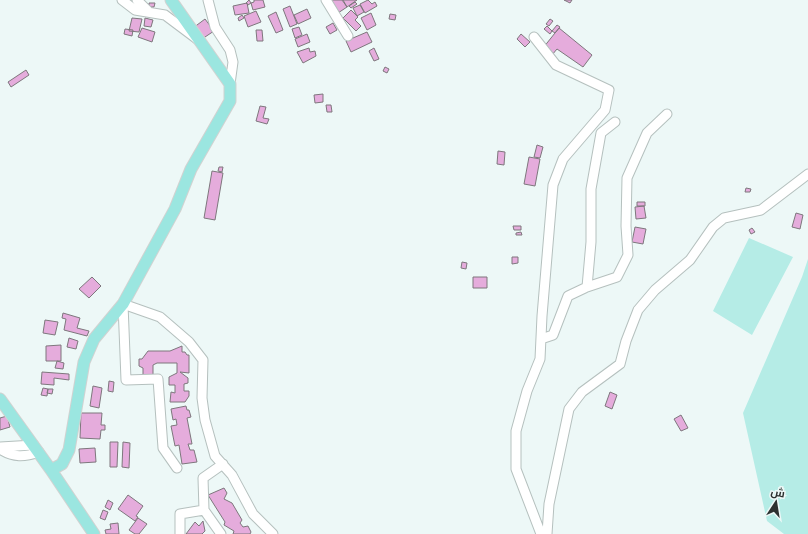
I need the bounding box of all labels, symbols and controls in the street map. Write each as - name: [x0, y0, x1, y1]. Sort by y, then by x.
- north arrow: [756, 482, 796, 522]
- text: ش: [770, 484, 786, 502]

